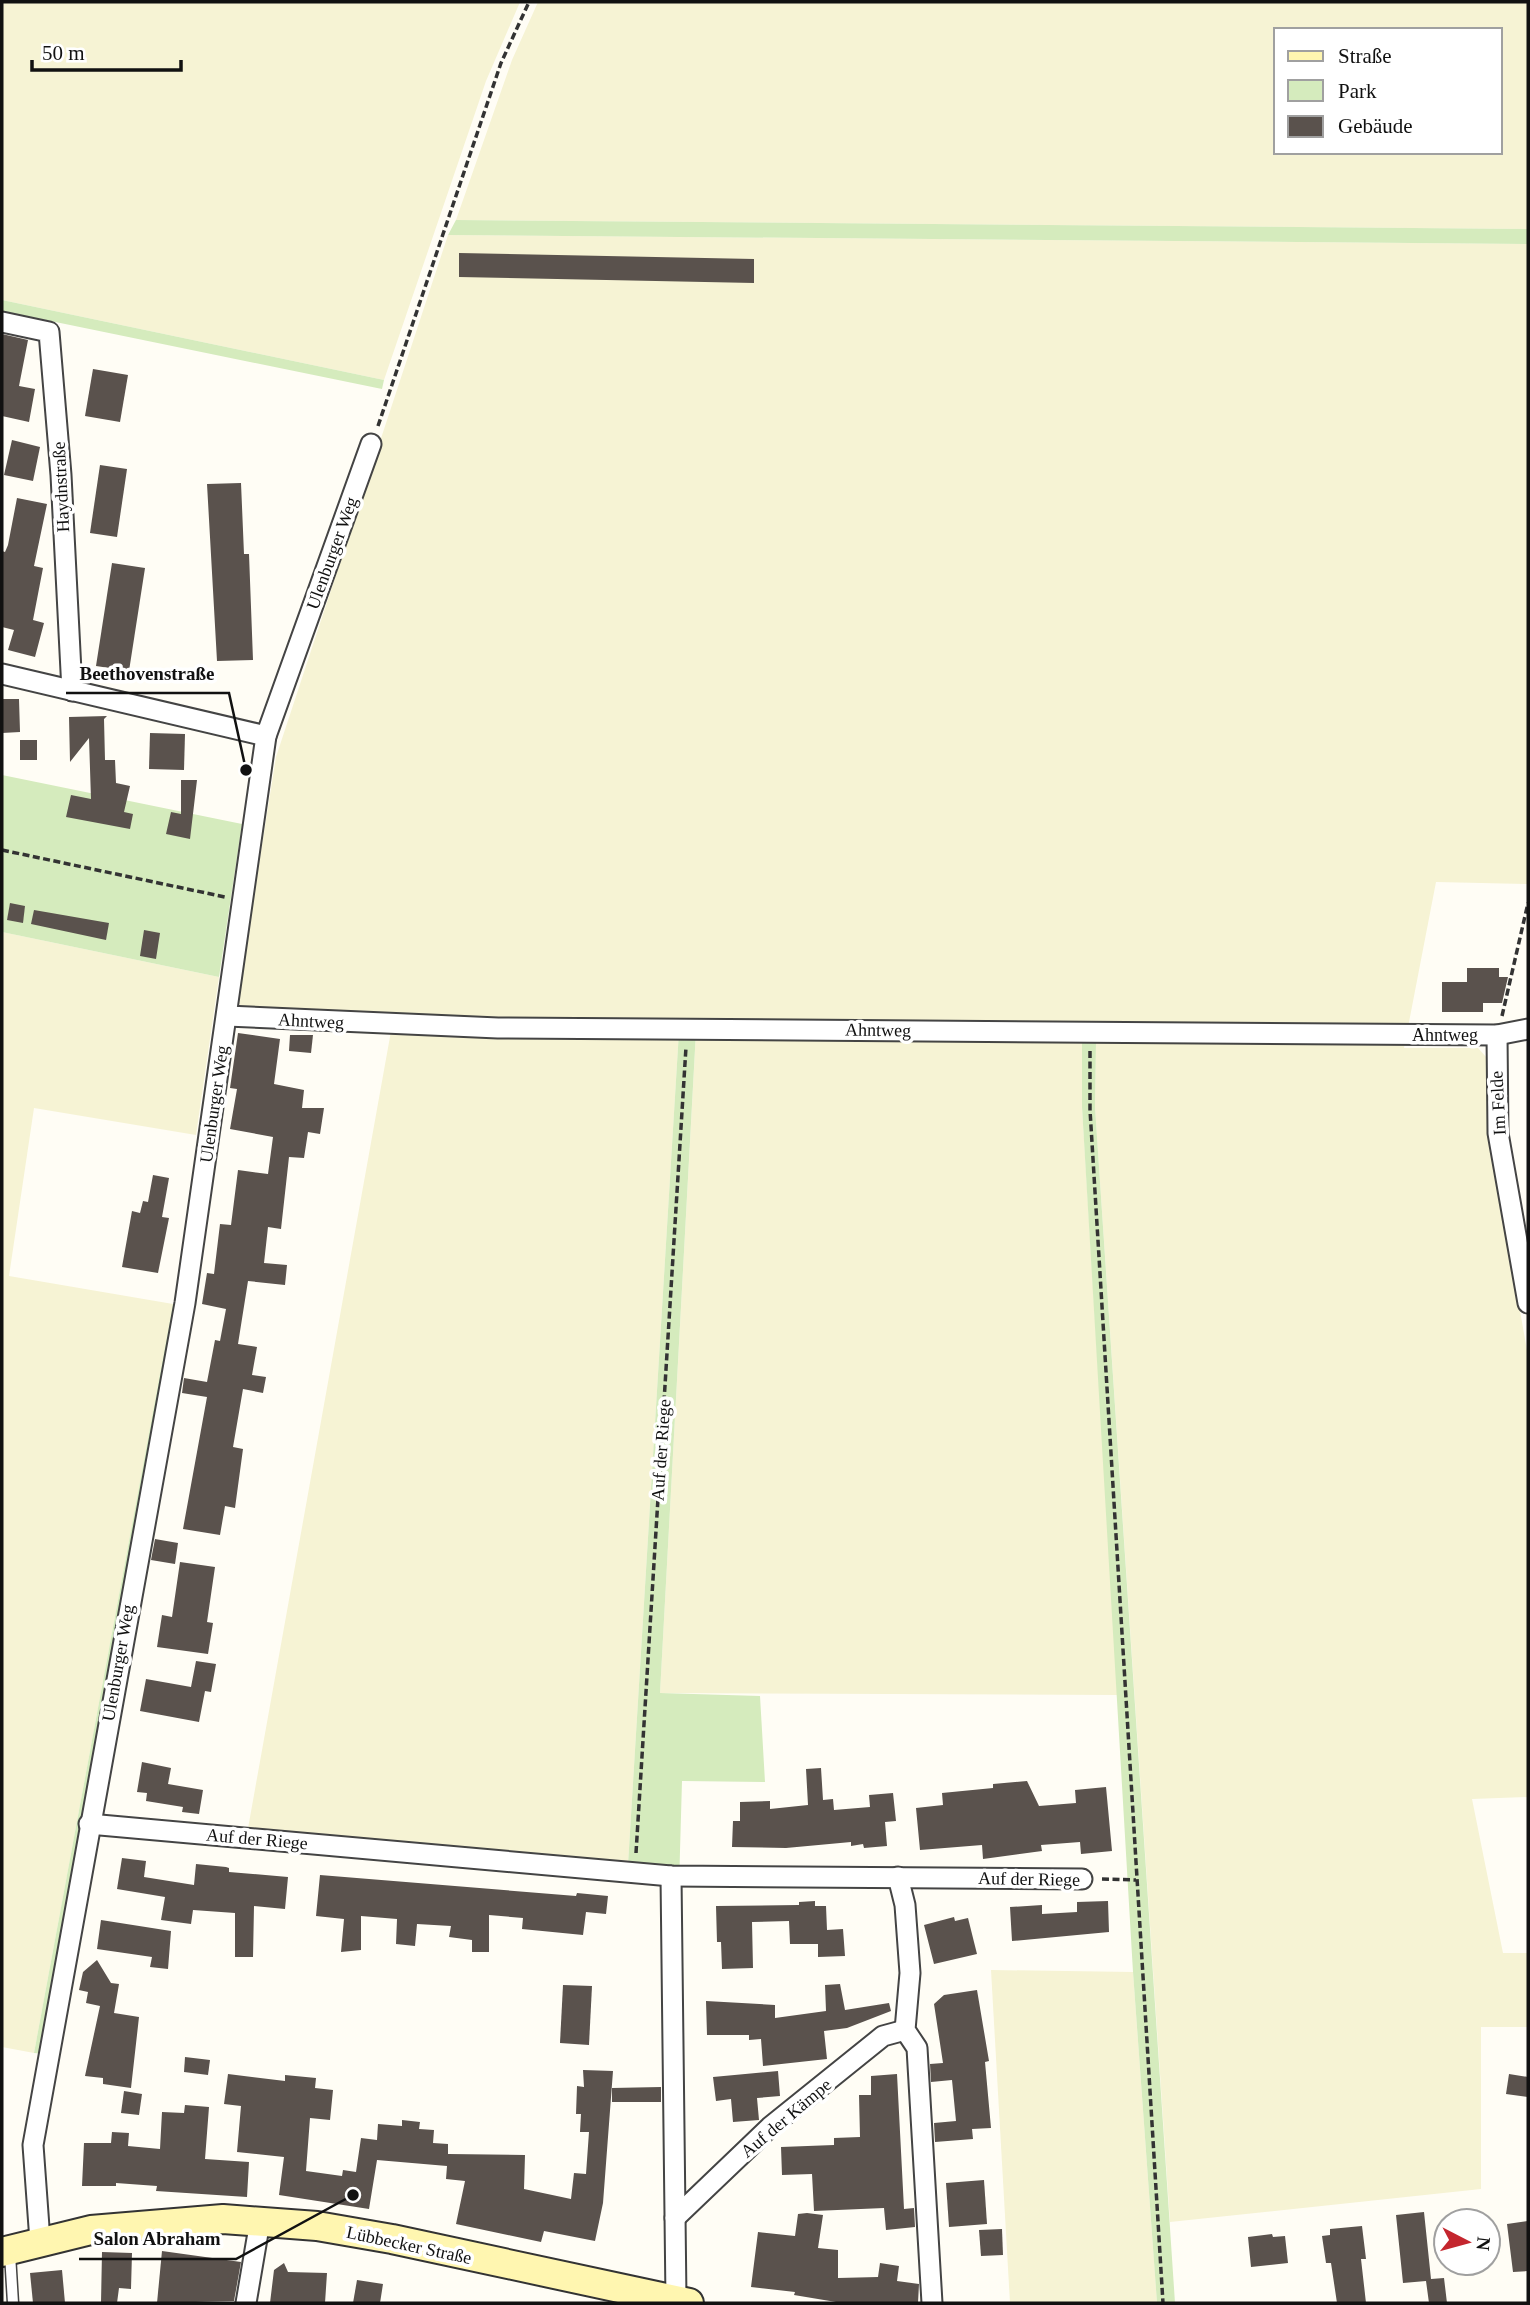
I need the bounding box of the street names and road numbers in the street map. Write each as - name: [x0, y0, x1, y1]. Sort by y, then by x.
- street label: Haydnstraße: [49, 441, 73, 533]
- street label: Ulenburger Weg: [302, 494, 362, 612]
- street label: Ahntweg: [278, 1009, 344, 1033]
- street label: Ahntweg: [845, 1019, 911, 1041]
- street label: Ahntweg: [1412, 1025, 1478, 1045]
- street label: Ulenburger Weg: [196, 1044, 232, 1164]
- street label: Im Felde: [1486, 1070, 1510, 1136]
- street label: Auf der Riege: [647, 1398, 675, 1502]
- street label: Ulenburger Weg: [98, 1603, 138, 1723]
- street label: Auf der Riege: [205, 1825, 309, 1853]
- street label: Auf der Riege: [978, 1868, 1080, 1890]
- street label: Auf der Kämpe: [737, 2074, 835, 2162]
- street label: Lübbecker Straße: [345, 2222, 473, 2268]

